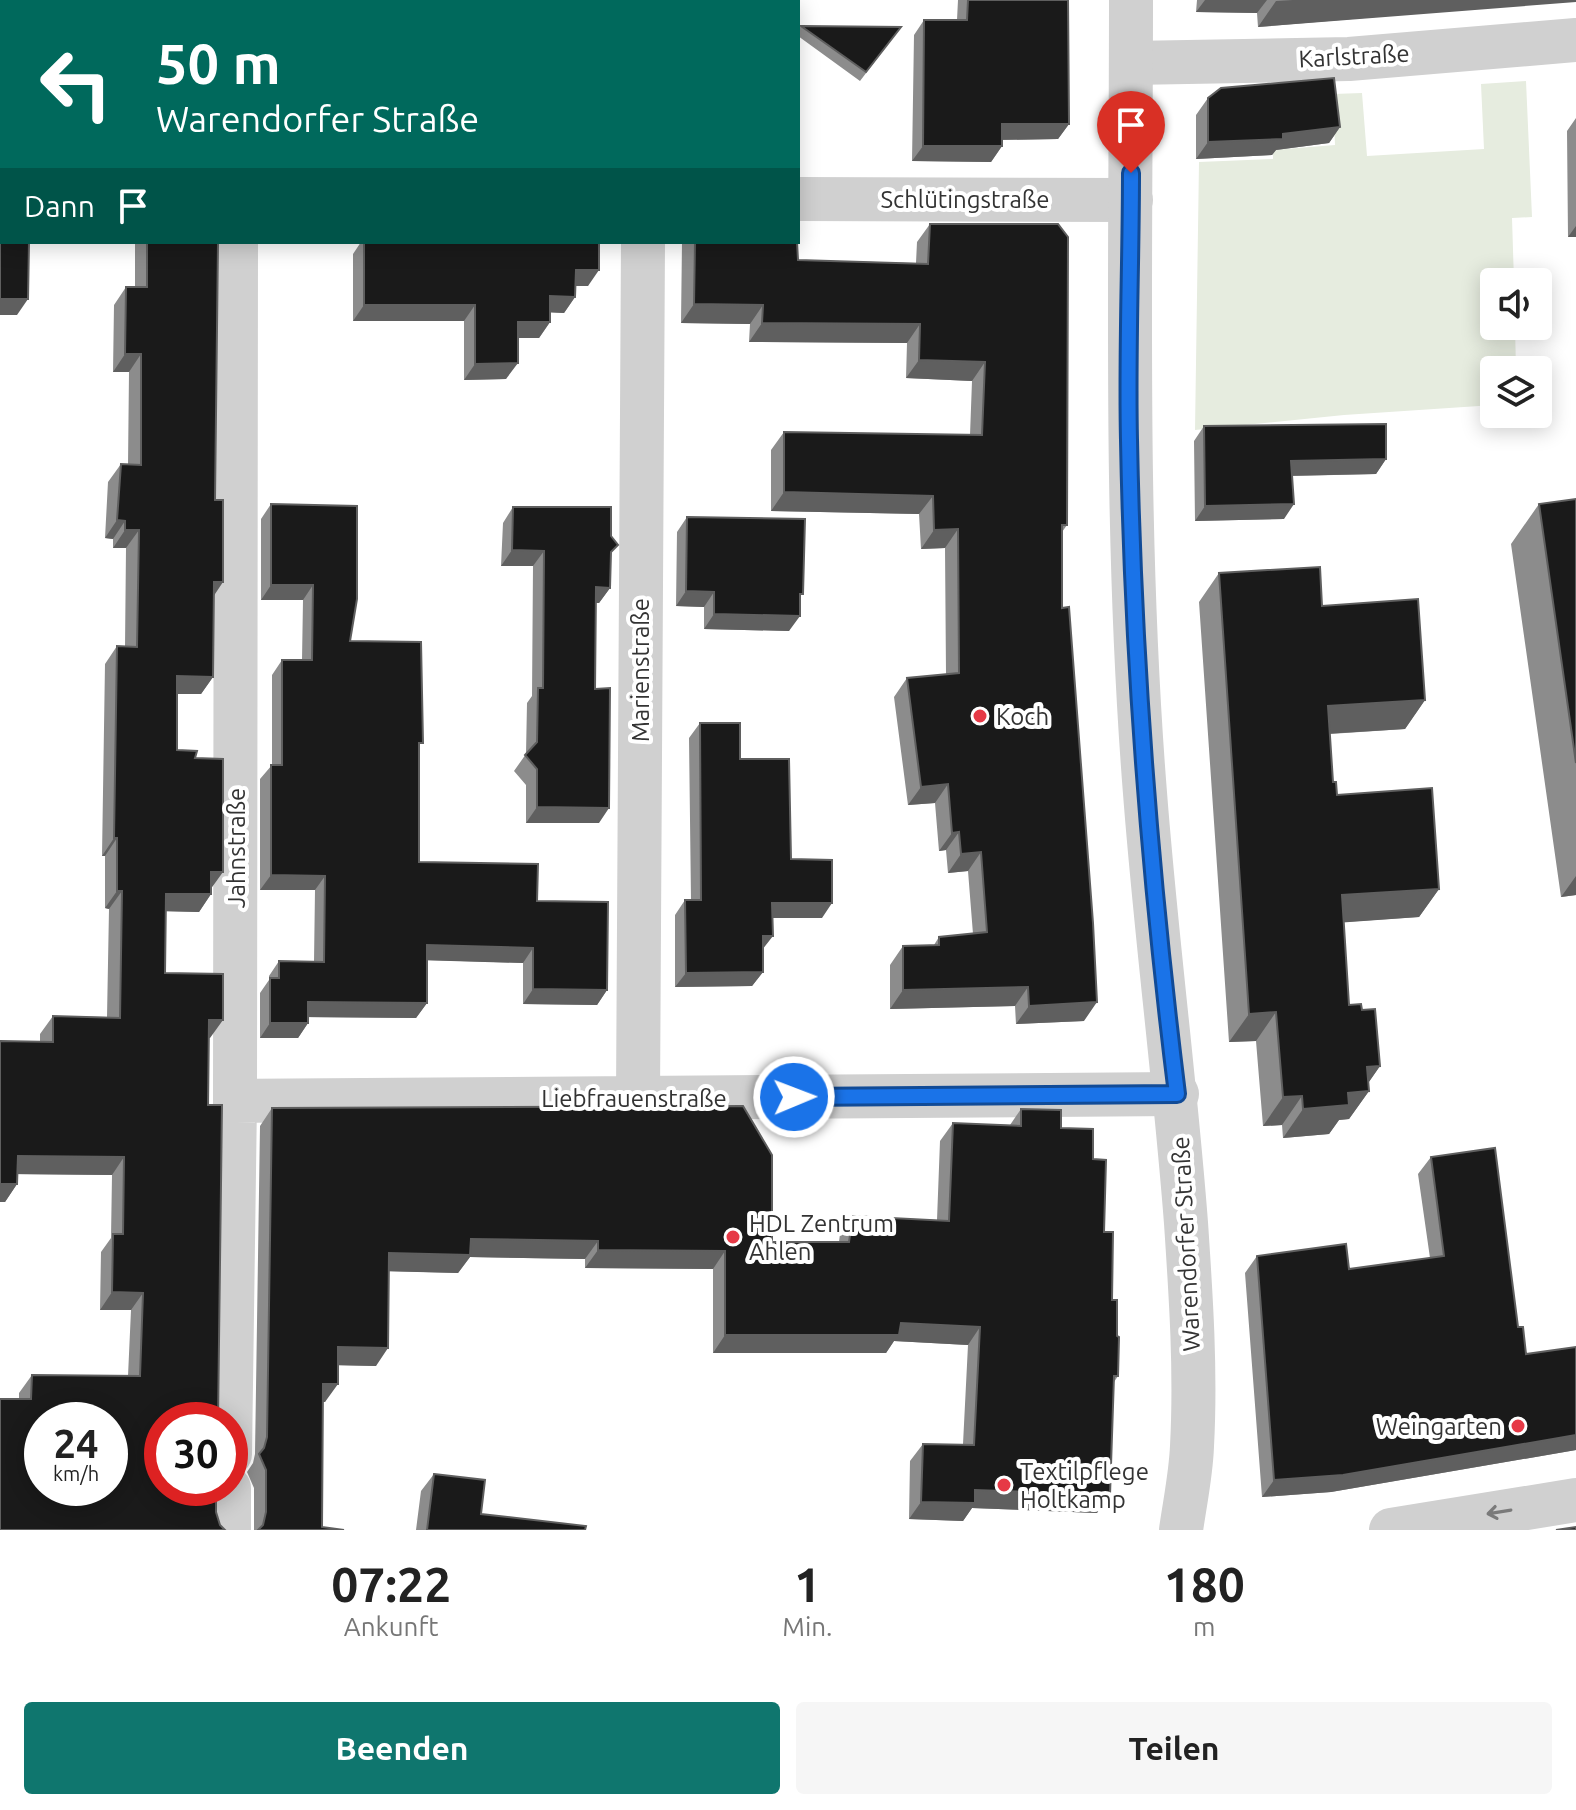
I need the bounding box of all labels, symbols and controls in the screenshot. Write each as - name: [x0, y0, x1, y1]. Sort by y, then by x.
- icon: left: [24, 32, 128, 136]
- text: 50 m: [156, 32, 281, 95]
- street label: Karlstraße: [1298, 40, 1410, 72]
- pin: [1097, 91, 1165, 173]
- text: Warendorfer Straße: [156, 98, 479, 139]
- icon: arrive: [1109, 103, 1153, 147]
- icon: arrive: [111, 184, 155, 228]
- street label: Schlütingstraße: [880, 186, 1050, 213]
- text: Dann: [24, 189, 95, 223]
- map controls: [1480, 268, 1552, 428]
- button: sound: [1480, 268, 1552, 340]
- button: layers: [1480, 356, 1552, 428]
- street label: Marienstraße: [627, 598, 654, 742]
- place label: Koch: [996, 703, 1049, 730]
- marker: Koch: [971, 707, 989, 725]
- street label: Jahnstraße: [223, 788, 250, 908]
- position arrow: [752, 1055, 836, 1139]
- street label: Liebfrauenstraße: [541, 1085, 727, 1112]
- street label: Warendorfer Straße: [1167, 1136, 1205, 1352]
- place label: HDL Zentrum Ahlen: [749, 1210, 894, 1265]
- marker: HDL Zentrum Ahlen: [724, 1228, 742, 1246]
- speed limit sign: 30: [144, 1402, 248, 1506]
- place label: Weingarten: [1376, 1413, 1502, 1440]
- marker: Weingarten: [1509, 1417, 1527, 1435]
- text: 24: [53, 1421, 99, 1466]
- place label: Textilpflege Holtkamp: [1020, 1458, 1149, 1513]
- text: km/h: [53, 1462, 99, 1485]
- marker: Textilpflege Holtkamp: [995, 1476, 1013, 1494]
- one-way arrow: [1487, 1506, 1512, 1521]
- text: 07:22: [331, 1557, 451, 1611]
- text: 1: [794, 1557, 821, 1611]
- text: 180: [1164, 1557, 1245, 1611]
- text: Ankunft: [344, 1612, 439, 1641]
- text: Min.: [782, 1612, 833, 1641]
- text: m: [1193, 1612, 1215, 1641]
- button: Beenden: [24, 1702, 780, 1794]
- button: Teilen: [796, 1702, 1552, 1794]

